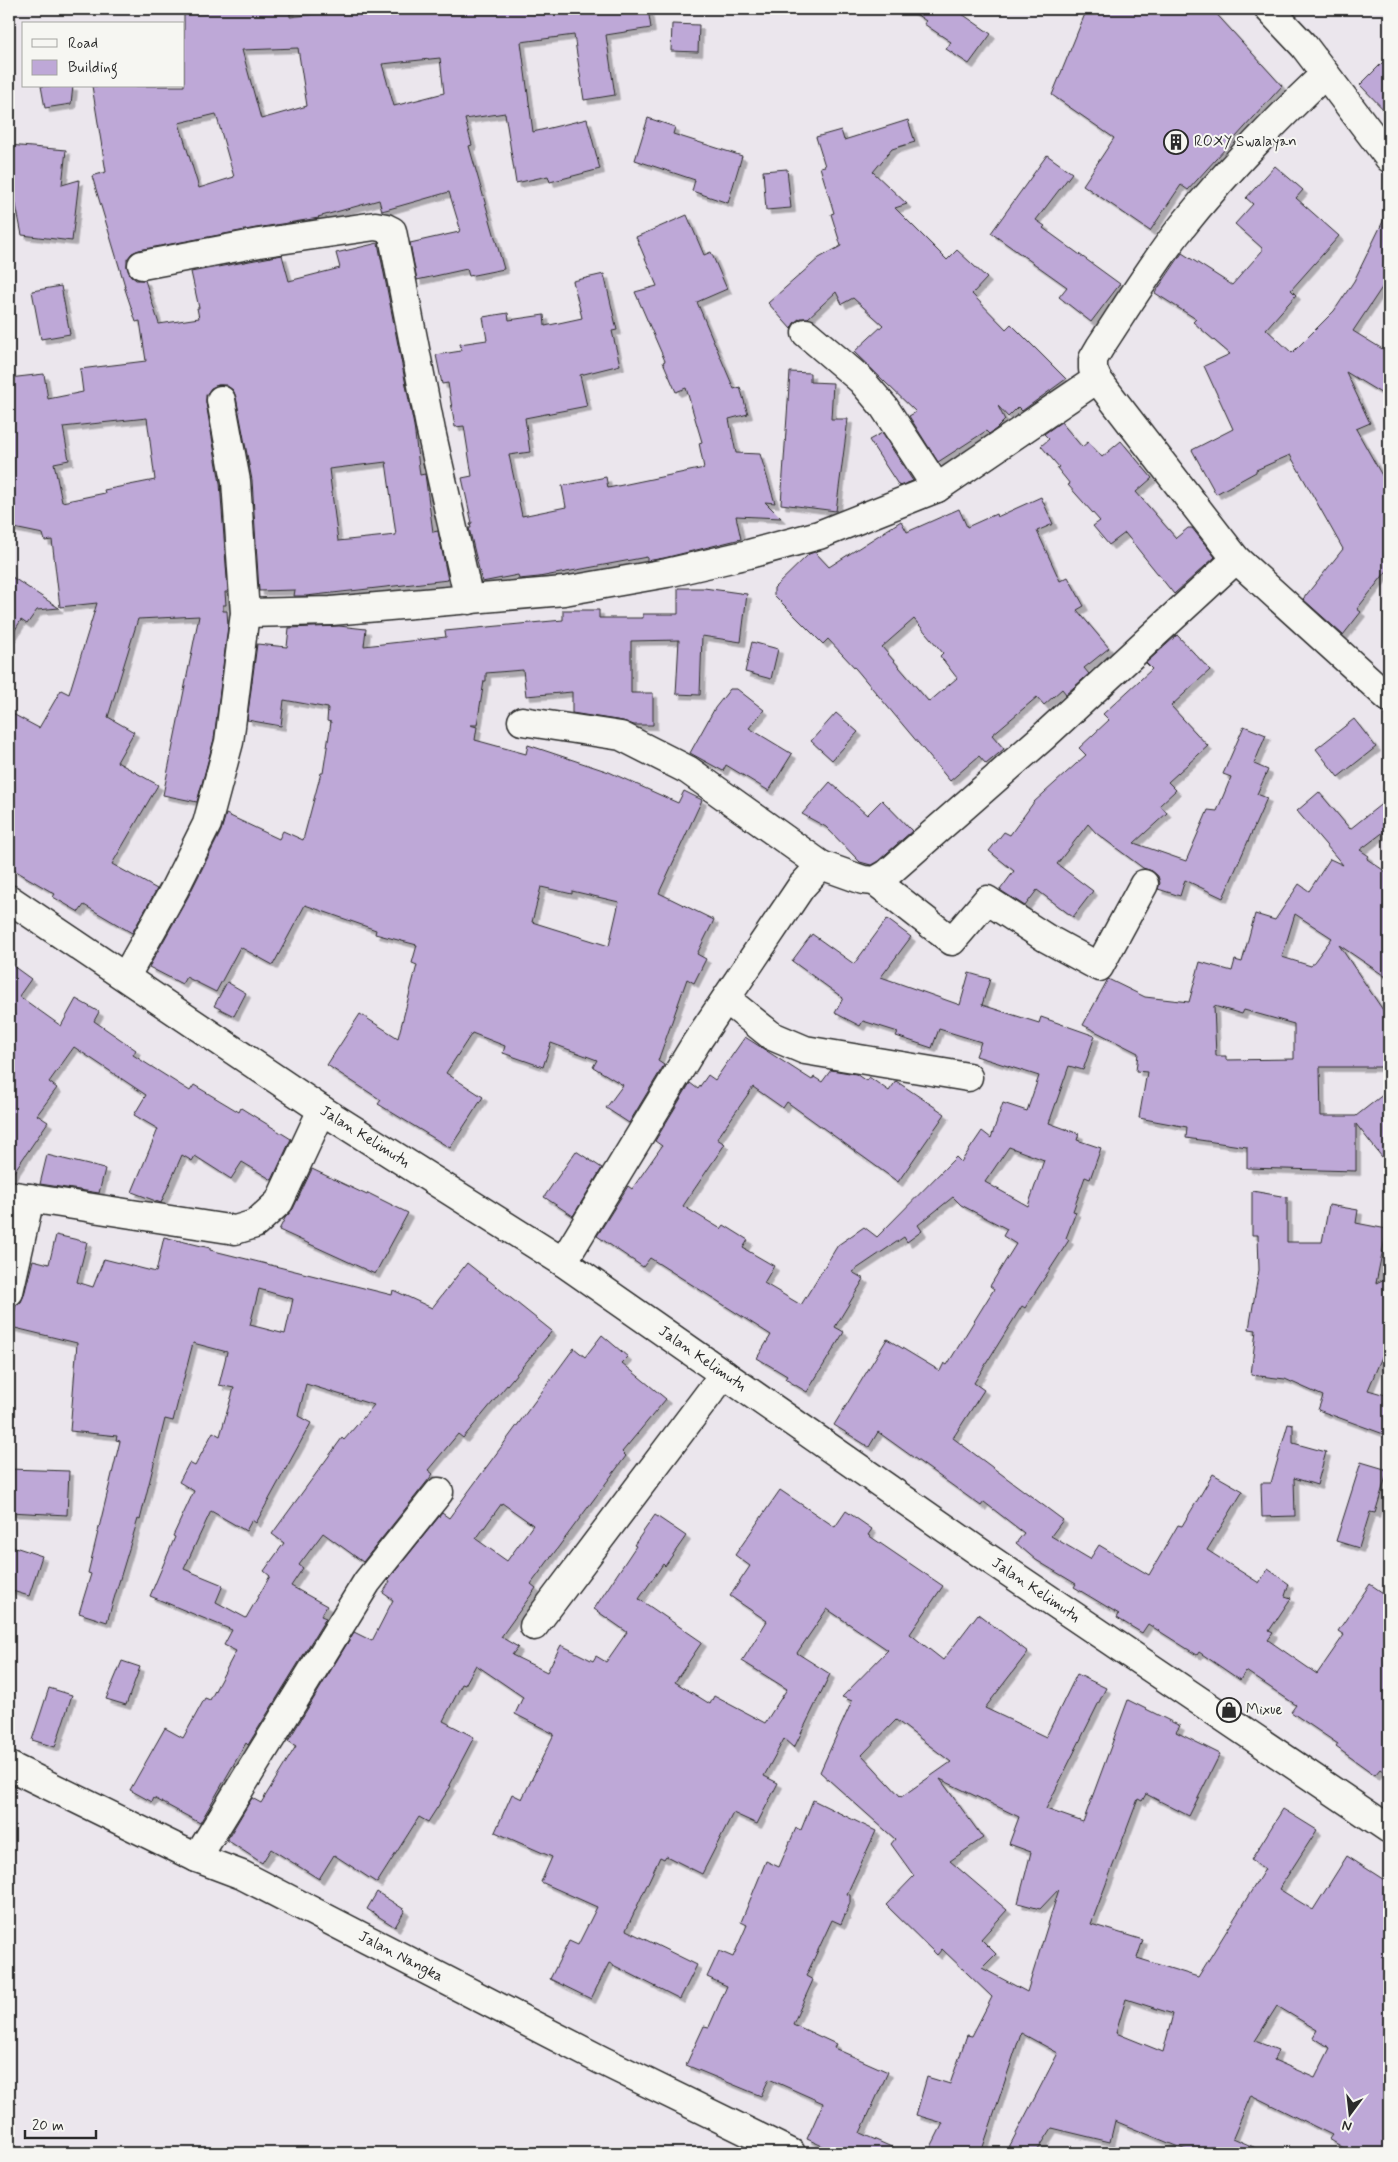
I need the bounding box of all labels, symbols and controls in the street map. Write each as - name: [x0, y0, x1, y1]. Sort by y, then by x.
- legend: [22, 22, 185, 88]
- text: Road: [68, 34, 98, 54]
- text: Building: [68, 58, 118, 79]
- building icon: ROXY Swalayan: [1163, 129, 1189, 155]
- place label: ROXY Swalayan: [1194, 132, 1297, 152]
- street label: Jalan Kelimutu: [316, 1101, 414, 1173]
- street label: Jalan Kelimutu: [654, 1321, 750, 1397]
- street label: Jalan Kelimutu: [988, 1553, 1084, 1628]
- shop icon: Mixue: [1216, 1697, 1242, 1723]
- place label: Mixue: [1246, 1700, 1282, 1720]
- street label: Jalan Nangka: [355, 1927, 447, 1987]
- north arrow: [1326, 2090, 1376, 2140]
- scale bar: [25, 2107, 96, 2139]
- text: 20 m: [32, 2116, 64, 2136]
- text: N: [1340, 2116, 1354, 2135]

